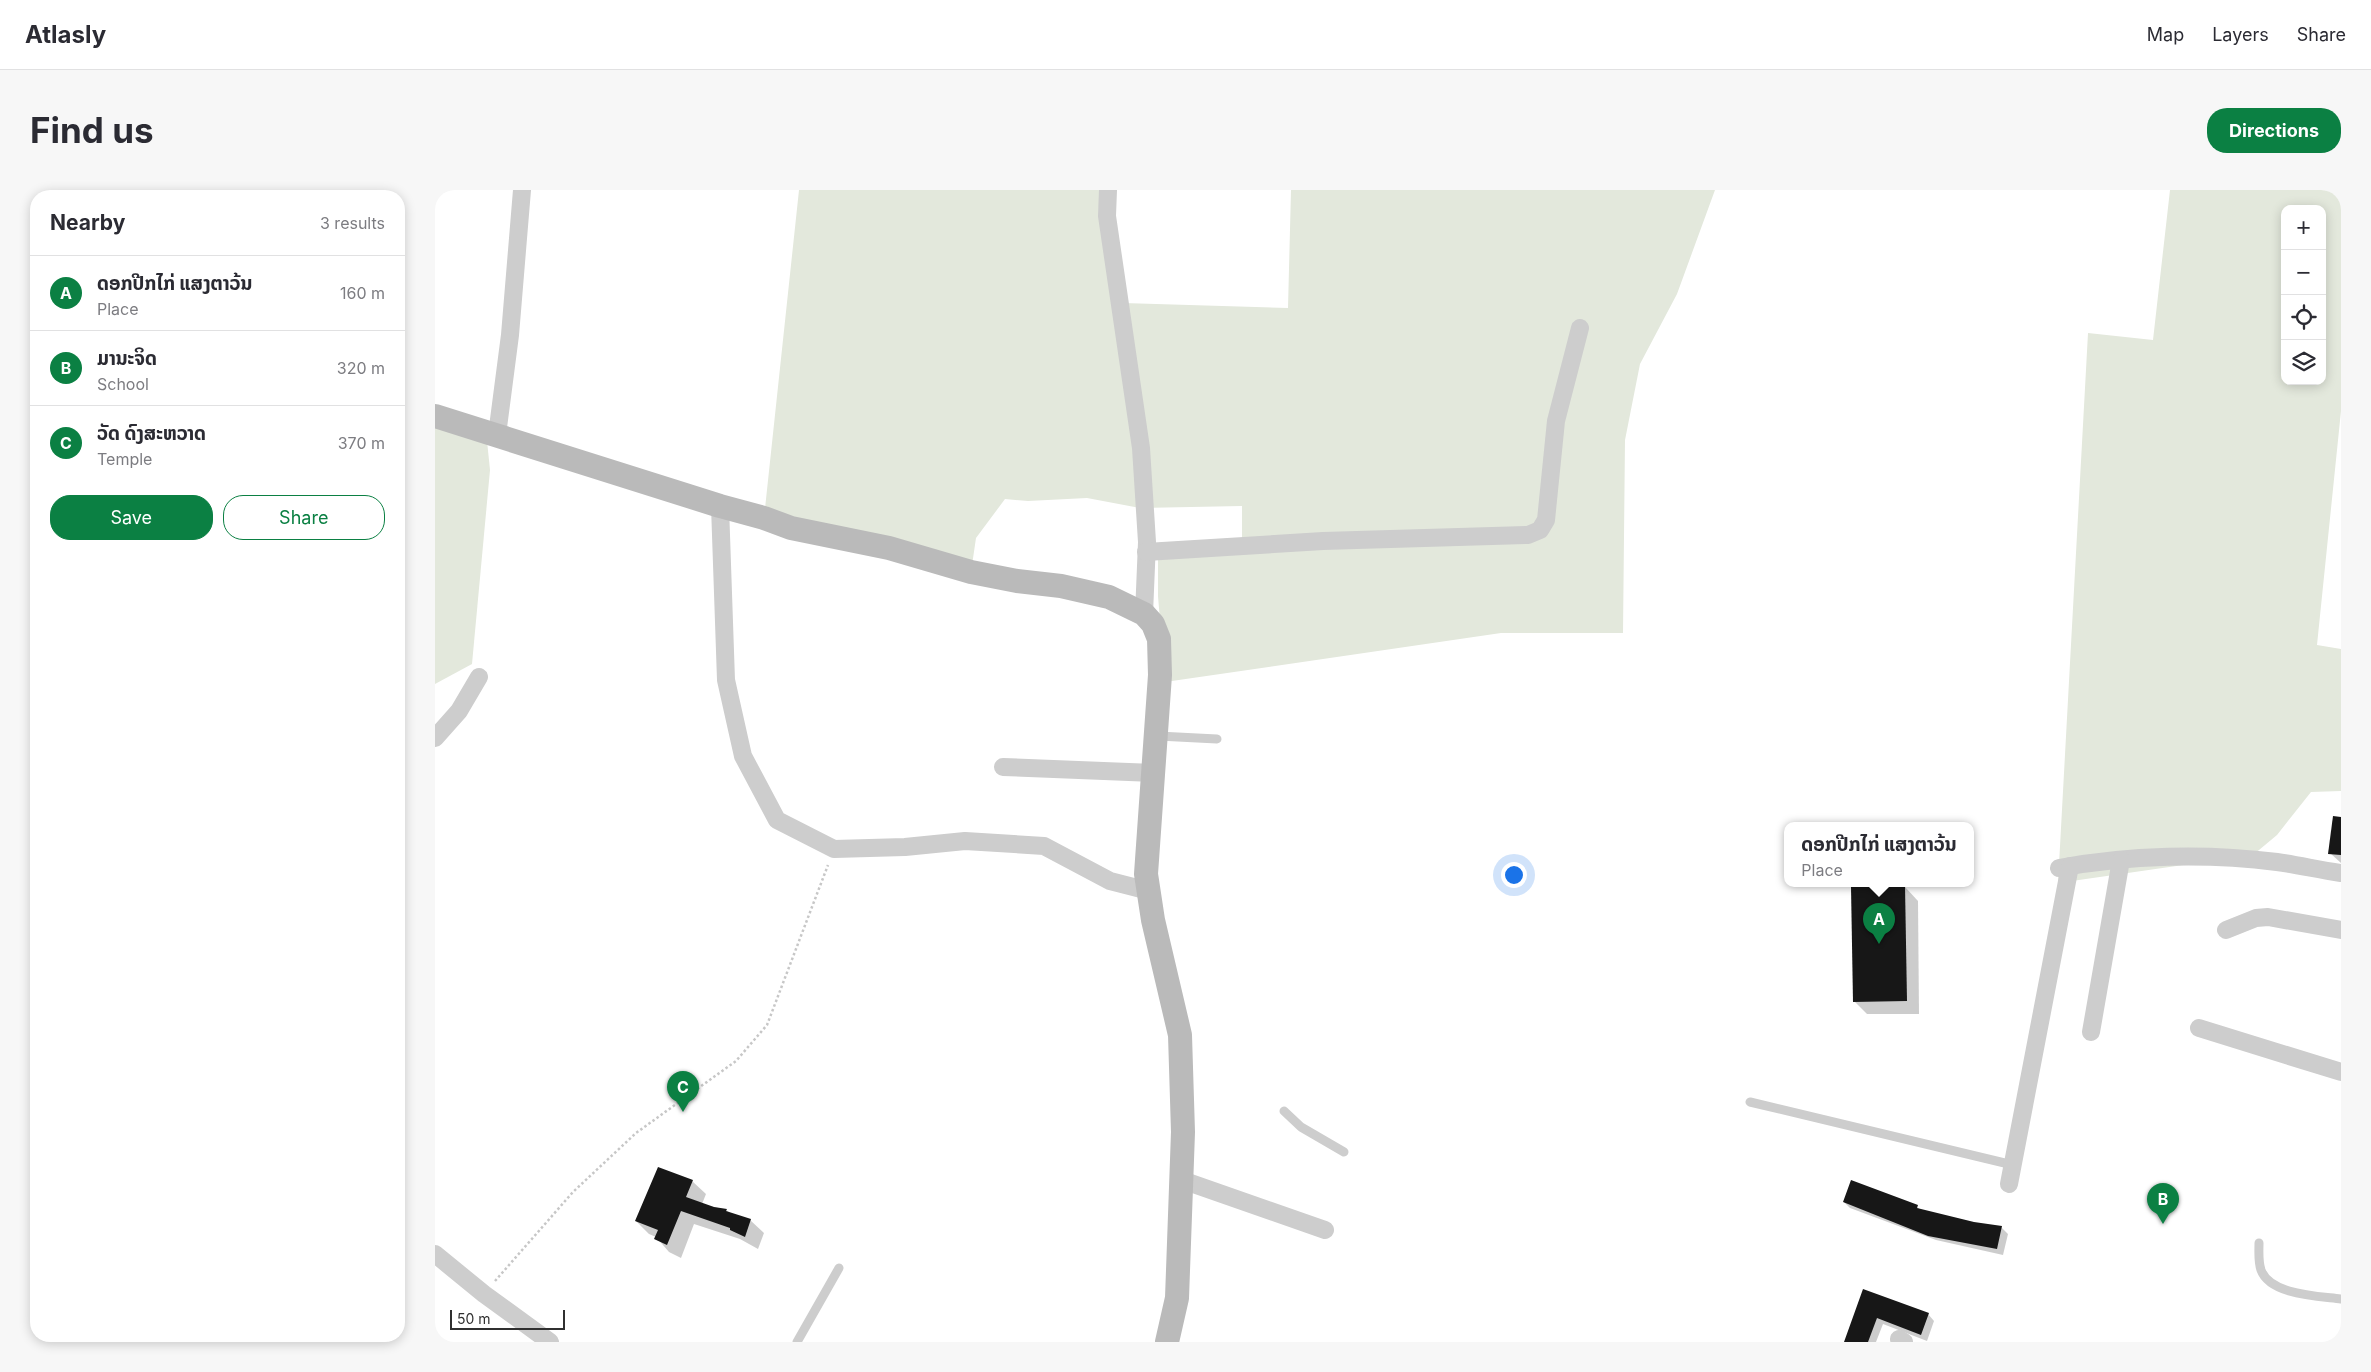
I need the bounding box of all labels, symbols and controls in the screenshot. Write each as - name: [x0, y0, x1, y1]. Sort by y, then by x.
- text: Atlasly: [25, 20, 106, 49]
- text: Map: [2147, 24, 2184, 45]
- text: Layers: [2212, 24, 2269, 45]
- text: Share: [2297, 24, 2346, 45]
- button: Directions: [2207, 108, 2341, 153]
- text: Find us: [30, 109, 154, 151]
- map controls: [2281, 205, 2326, 385]
- button: +: [2281, 205, 2326, 250]
- text: Nearby: [50, 210, 125, 235]
- text: 3 results: [320, 213, 385, 233]
- button: −: [2281, 250, 2326, 295]
- text: ດອກປີກໄກ່ ແສງຕາວ້ນ: [97, 272, 252, 295]
- text: A: [60, 283, 72, 303]
- text: 160 m: [340, 283, 385, 303]
- button: locate: [2281, 295, 2326, 340]
- text: Place: [97, 299, 139, 319]
- button: layers: [2281, 340, 2326, 385]
- text: ມານະຈິດ: [97, 347, 157, 370]
- text: B: [61, 358, 71, 378]
- text: 320 m: [337, 358, 385, 378]
- text: School: [97, 374, 149, 394]
- text: ວັດ ດົງສະຫວາດ: [97, 422, 206, 445]
- text: C: [60, 433, 72, 453]
- text: 370 m: [338, 433, 385, 453]
- text: Temple: [97, 449, 152, 469]
- button: Save: [50, 495, 213, 540]
- button: Share: [223, 495, 385, 540]
- popup: [1784, 822, 1974, 887]
- text: ດອກປີກໄກ່ ແສງຕາວ້ນ: [1801, 833, 1957, 856]
- text: Place: [1801, 860, 1843, 880]
- your location: [1501, 862, 1527, 888]
- pin: A: [1863, 903, 1895, 944]
- pin: C: [667, 1071, 699, 1112]
- pin: B: [2147, 1183, 2179, 1224]
- scale bar: [450, 1307, 565, 1330]
- text: 50 m: [457, 1310, 491, 1327]

